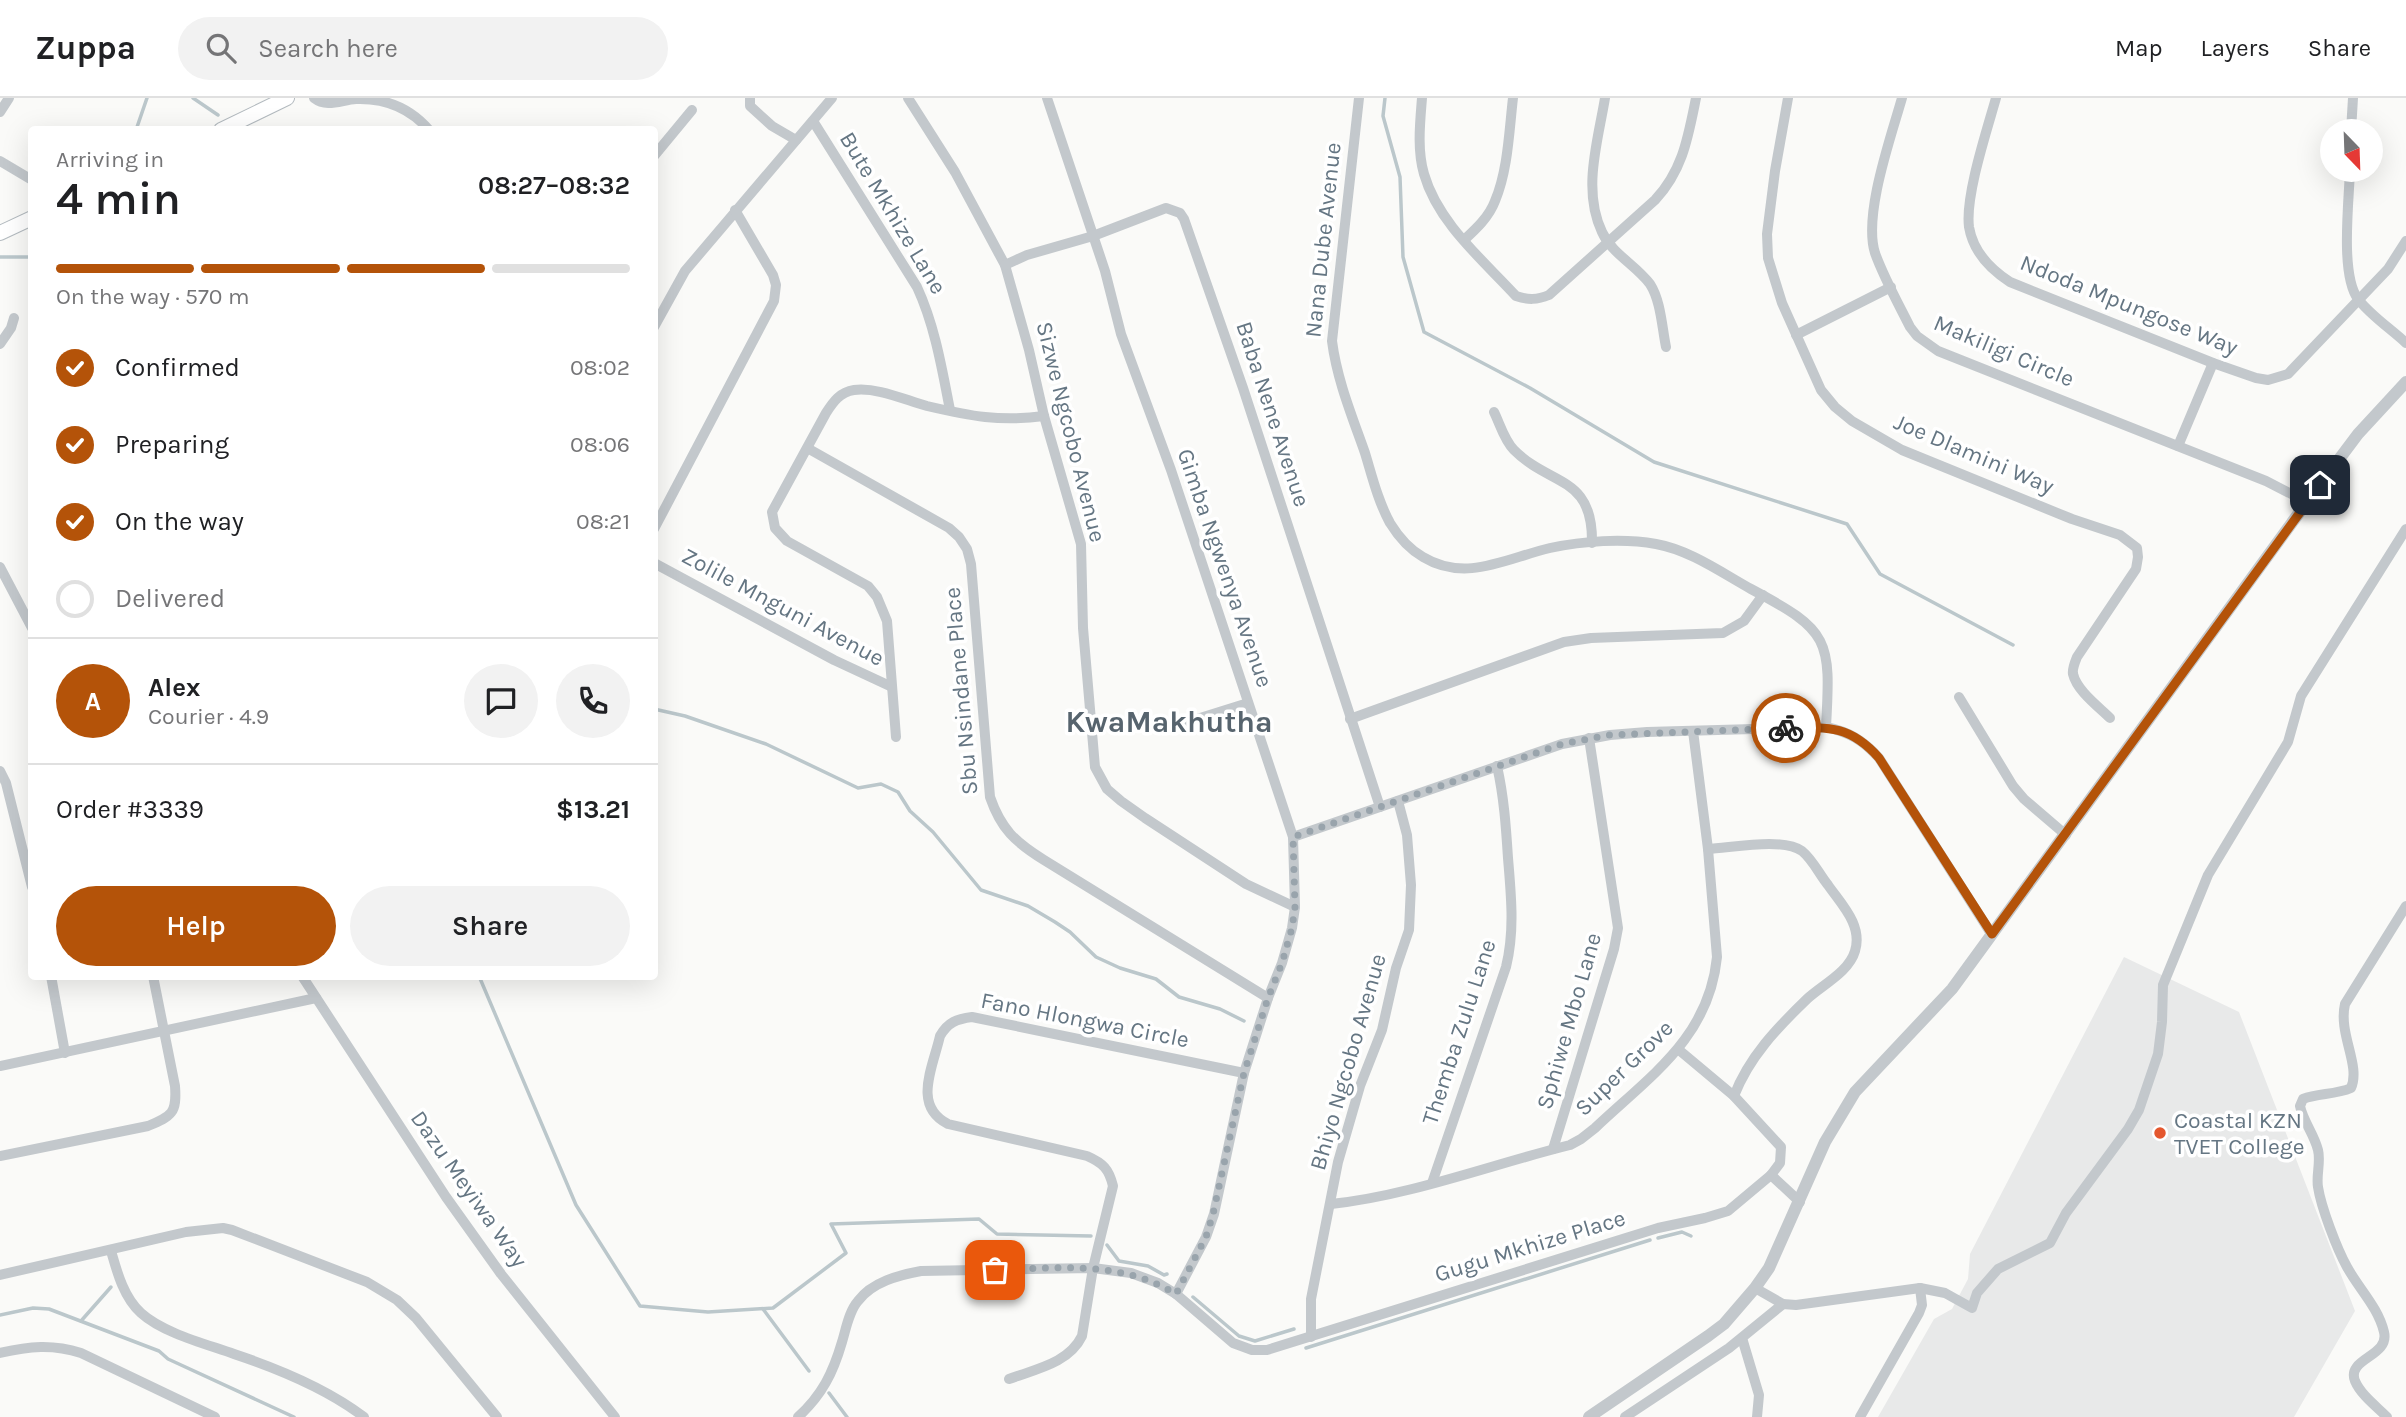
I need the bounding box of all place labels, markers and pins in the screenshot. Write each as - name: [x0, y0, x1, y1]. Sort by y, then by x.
- pin: [2290, 455, 2350, 515]
- place label: Coastal KZN TVET College: [2174, 1107, 2305, 1160]
- marker: Coastal KZN TVET College: [2152, 1125, 2168, 1141]
- pin: [965, 1240, 1025, 1300]

